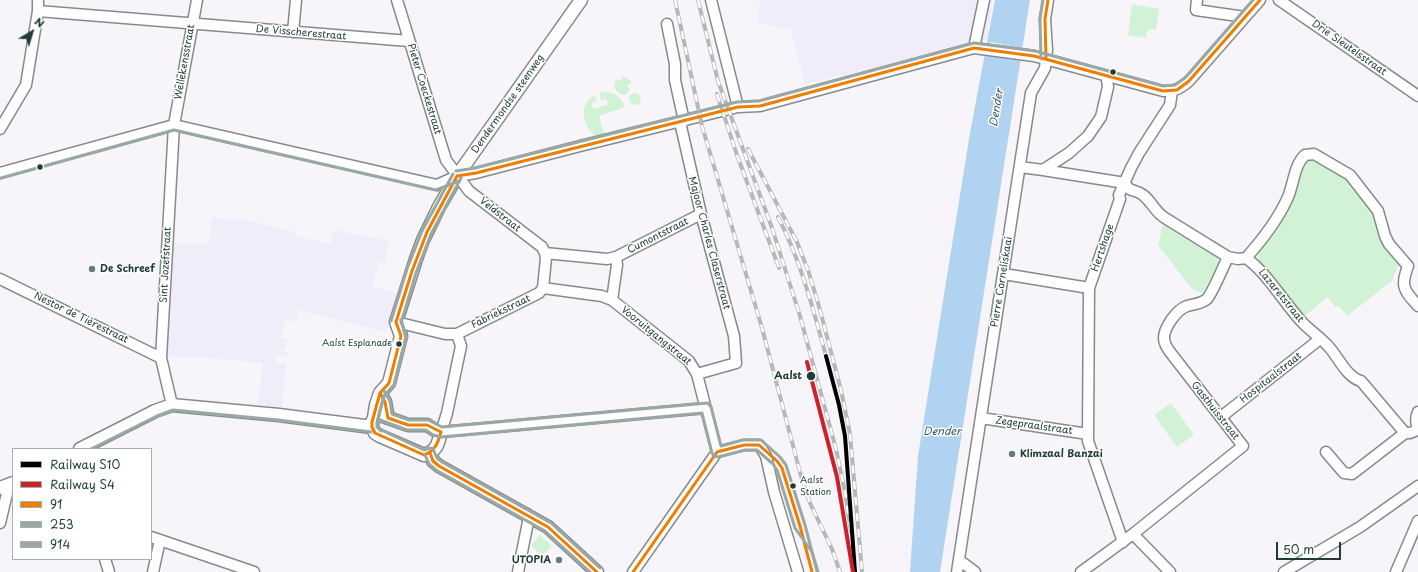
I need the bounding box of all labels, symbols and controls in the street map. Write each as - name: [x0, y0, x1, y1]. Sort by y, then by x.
- north arrow: [12, 12, 52, 52]
- text: N: [31, 13, 48, 32]
- street label: Drie Sleutelsstraat: [1309, 18, 1389, 78]
- street label: Wellekensstraat: [172, 23, 198, 101]
- street label: De Visscherestraat: [255, 23, 347, 43]
- street label: Pieter Coeckestraat: [404, 42, 444, 136]
- street label: Dendermondse steenweg: [469, 52, 547, 156]
- unlabelled marker: [1108, 67, 1118, 77]
- water label: Dender: [988, 88, 1006, 128]
- unlabelled marker: [35, 162, 45, 172]
- street label: Majoor Charles Claserstraat: [685, 175, 733, 311]
- street label: Veldstraat: [477, 195, 523, 235]
- street label: Cumontstraat: [626, 215, 690, 257]
- street label: Hertshage: [1089, 223, 1117, 273]
- street label: Sint Jozefstraat: [158, 227, 174, 303]
- street label: Pierre Corneliskaai: [989, 236, 1015, 328]
- place label: De Schreef: [100, 263, 155, 275]
- marker: De Schreef: [87, 264, 97, 274]
- street label: Lazaretstraat: [1256, 267, 1306, 325]
- street label: Nestor de Tièrestraat: [32, 290, 130, 346]
- street label: Fabriekstraat: [470, 293, 532, 331]
- street label: Vooruitgangstraat: [618, 304, 694, 368]
- place label: Aalst Esplanade: [322, 339, 392, 349]
- marker: Aalst Esplanade: [394, 339, 404, 349]
- street label: Hospitaalstraat: [1238, 350, 1304, 406]
- place label: Aalst: [774, 370, 802, 382]
- marker: Aalst: [805, 370, 817, 382]
- street label: Gasthuisstraat: [1188, 379, 1242, 443]
- street label: Zegepraalstraat: [995, 415, 1073, 437]
- water label: Dender: [923, 425, 961, 439]
- legend: [12, 448, 152, 560]
- place label: Klimzaal Banzai: [1020, 448, 1103, 460]
- marker: Klimzaal Banzai: [1007, 449, 1017, 459]
- text: Railway S10: [50, 455, 120, 473]
- text: Railway S4: [50, 475, 115, 493]
- place label: Aalst Station: [800, 476, 831, 497]
- marker: Aalst Station: [788, 481, 798, 491]
- text: 91: [50, 495, 62, 513]
- text: 253: [50, 515, 74, 533]
- scale bar: [1278, 534, 1343, 560]
- text: 914: [50, 535, 70, 553]
- text: 50 m: [1283, 540, 1314, 558]
- place label: UTOPIA: [512, 554, 551, 566]
- marker: UTOPIA: [554, 555, 564, 565]

